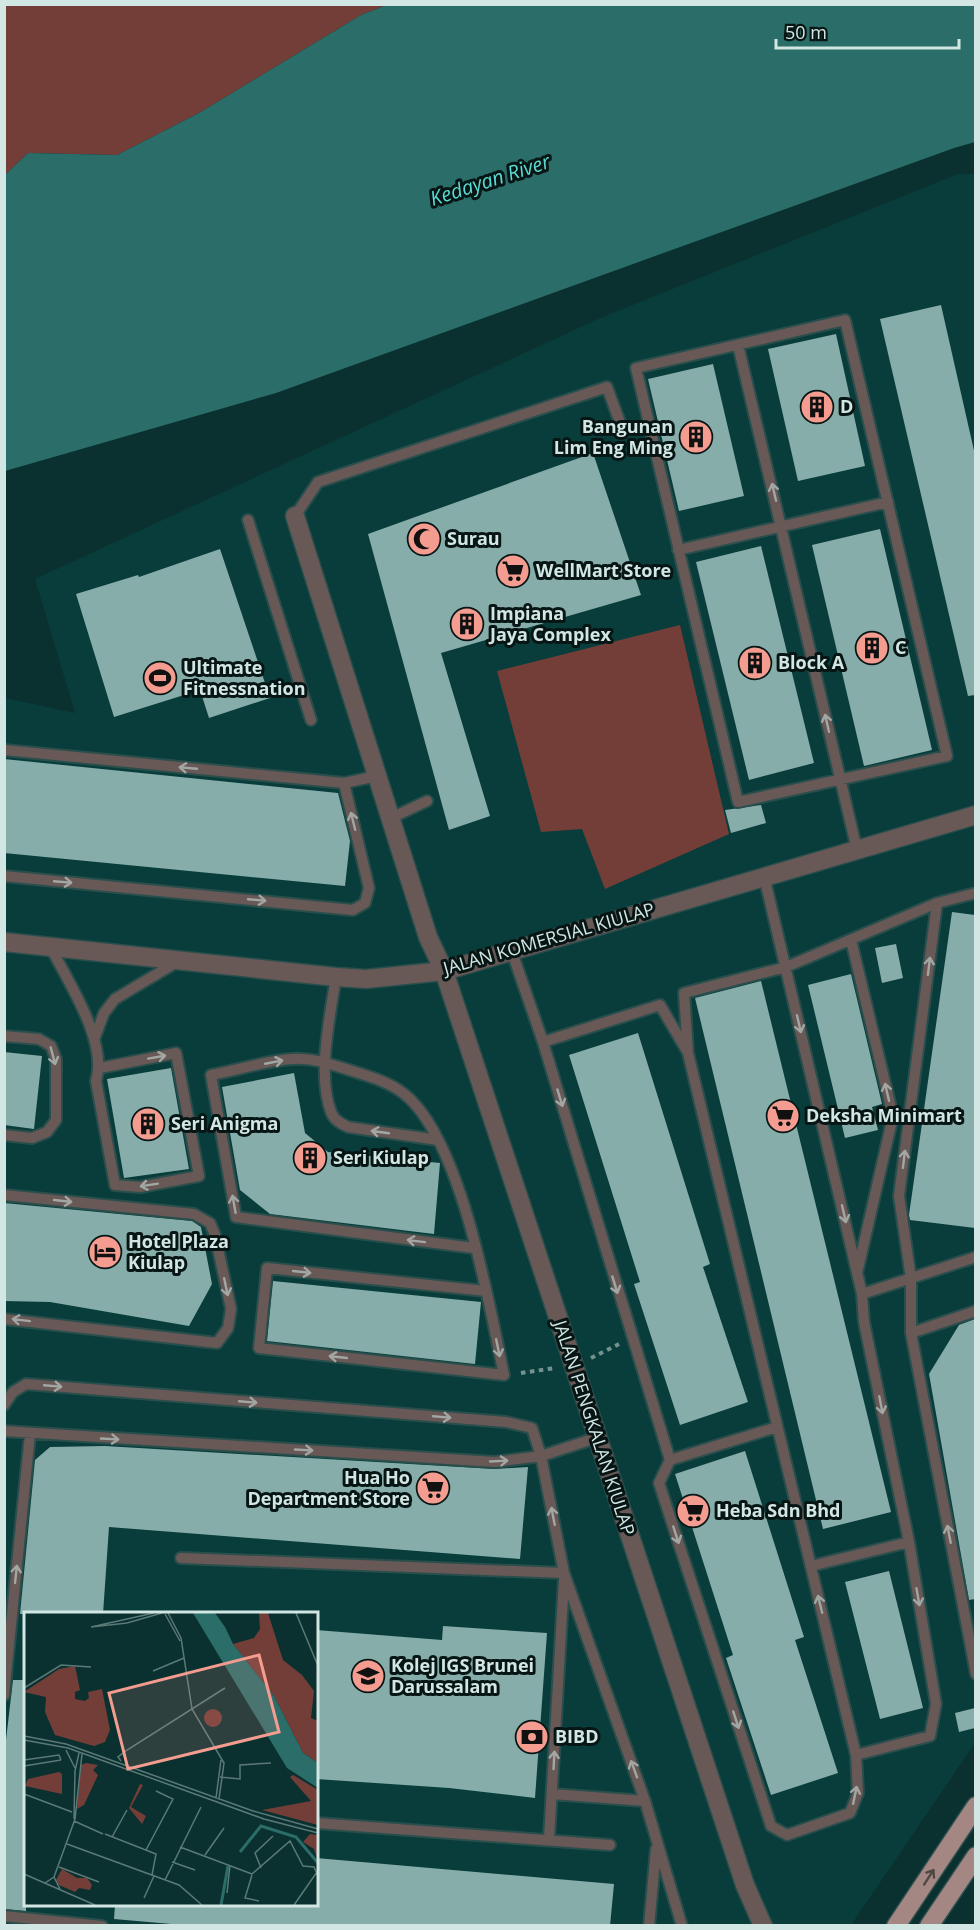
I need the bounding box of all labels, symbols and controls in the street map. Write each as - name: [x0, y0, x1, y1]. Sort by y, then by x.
- scale bar: [776, 12, 959, 50]
- text: 50 m: [785, 20, 827, 44]
- water label: Kedayan River: [426, 147, 554, 212]
- building icon: D: [799, 389, 835, 425]
- place label: D: [840, 394, 853, 418]
- place label: Bangunan Lim Eng Ming: [554, 414, 673, 459]
- building icon: Bangunan Lim Eng Ming: [678, 419, 714, 455]
- one-way arrow: [767, 483, 779, 502]
- mosque icon: Surau: [406, 521, 442, 557]
- place label: Surau: [447, 526, 500, 550]
- supermarket icon: WellMart Store: [495, 553, 531, 589]
- place label: WellMart Store: [536, 558, 671, 582]
- place label: Impiana Jaya Complex: [488, 601, 611, 646]
- building icon: Impiana Jaya Complex: [449, 606, 485, 642]
- building icon: C: [854, 630, 890, 666]
- place label: C: [895, 635, 906, 659]
- building icon: Block A: [737, 645, 773, 681]
- place label: Block A: [778, 650, 845, 674]
- place label: Ultimate Fitnessnation: [183, 655, 306, 700]
- sports icon: Ultimate Fitnessnation: [142, 660, 178, 696]
- one-way arrow: [821, 714, 833, 733]
- one-way arrow: [179, 762, 199, 773]
- one-way arrow: [346, 811, 358, 830]
- one-way arrow: [52, 877, 72, 888]
- one-way arrow: [246, 895, 266, 906]
- street label: JALAN KOMERSIAL KIULAP: [438, 896, 657, 980]
- one-way arrow: [924, 956, 935, 976]
- one-way arrow: [794, 1014, 806, 1033]
- one-way arrow: [48, 1046, 59, 1065]
- one-way arrow: [147, 1051, 167, 1062]
- one-way arrow: [264, 1056, 283, 1067]
- one-way arrow: [881, 1083, 892, 1102]
- one-way arrow: [555, 1089, 566, 1108]
- supermarket icon: Deksha Minimart: [765, 1098, 801, 1134]
- place label: Deksha Minimart: [806, 1103, 962, 1127]
- building icon: Seri Anigma: [130, 1106, 166, 1142]
- place label: Seri Anigma: [171, 1111, 278, 1135]
- one-way arrow: [371, 1126, 390, 1137]
- building icon: Seri Kiulap: [292, 1140, 328, 1176]
- place label: Seri Kiulap: [333, 1145, 429, 1169]
- one-way arrow: [899, 1150, 910, 1169]
- one-way arrow: [139, 1180, 159, 1191]
- one-way arrow: [228, 1195, 239, 1214]
- one-way arrow: [52, 1196, 72, 1207]
- one-way arrow: [838, 1204, 850, 1223]
- place label: Hotel Plaza Kiulap: [128, 1229, 229, 1274]
- hotel icon: Hotel Plaza Kiulap: [87, 1234, 123, 1270]
- one-way arrow: [407, 1235, 427, 1246]
- one-way arrow: [292, 1267, 312, 1278]
- one-way arrow: [610, 1275, 621, 1294]
- one-way arrow: [221, 1277, 232, 1296]
- one-way arrow: [11, 1315, 31, 1326]
- street label: JALAN PENGKALAN KIULAP: [548, 1315, 641, 1538]
- one-way arrow: [493, 1339, 505, 1358]
- one-way arrow: [328, 1351, 348, 1362]
- one-way arrow: [43, 1381, 63, 1392]
- one-way arrow: [876, 1395, 887, 1414]
- one-way arrow: [237, 1397, 257, 1408]
- one-way arrow: [432, 1412, 452, 1423]
- one-way arrow: [99, 1433, 119, 1444]
- one-way arrow: [294, 1445, 314, 1456]
- one-way arrow: [488, 1455, 508, 1466]
- place label: Hua Ho Department Store: [247, 1465, 410, 1510]
- supermarket icon: Hua Ho Department Store: [415, 1470, 451, 1506]
- supermarket icon: Heba Sdn Bhd: [675, 1493, 711, 1529]
- place label: Heba Sdn Bhd: [716, 1498, 840, 1522]
- one-way arrow: [547, 1507, 558, 1526]
- one-way arrow: [671, 1525, 682, 1544]
- one-way arrow: [943, 1525, 954, 1545]
- one-way arrow: [11, 1564, 22, 1584]
- one-way arrow: [913, 1586, 924, 1606]
- one-way arrow: [813, 1595, 825, 1614]
- inset map: [24, 1612, 318, 1906]
- place label: Kolej IGS Brunei Darussalam: [391, 1653, 534, 1698]
- school or university icon: Kolej IGS Brunei Darussalam: [350, 1658, 386, 1694]
- one-way arrow: [731, 1710, 742, 1729]
- bank icon: BIBD: [514, 1719, 550, 1755]
- place label: BIBD: [555, 1724, 598, 1748]
- one-way arrow: [548, 1750, 559, 1770]
- one-way arrow: [627, 1760, 638, 1779]
- one-way arrow: [850, 1786, 862, 1805]
- one-way arrow: [922, 1868, 935, 1885]

